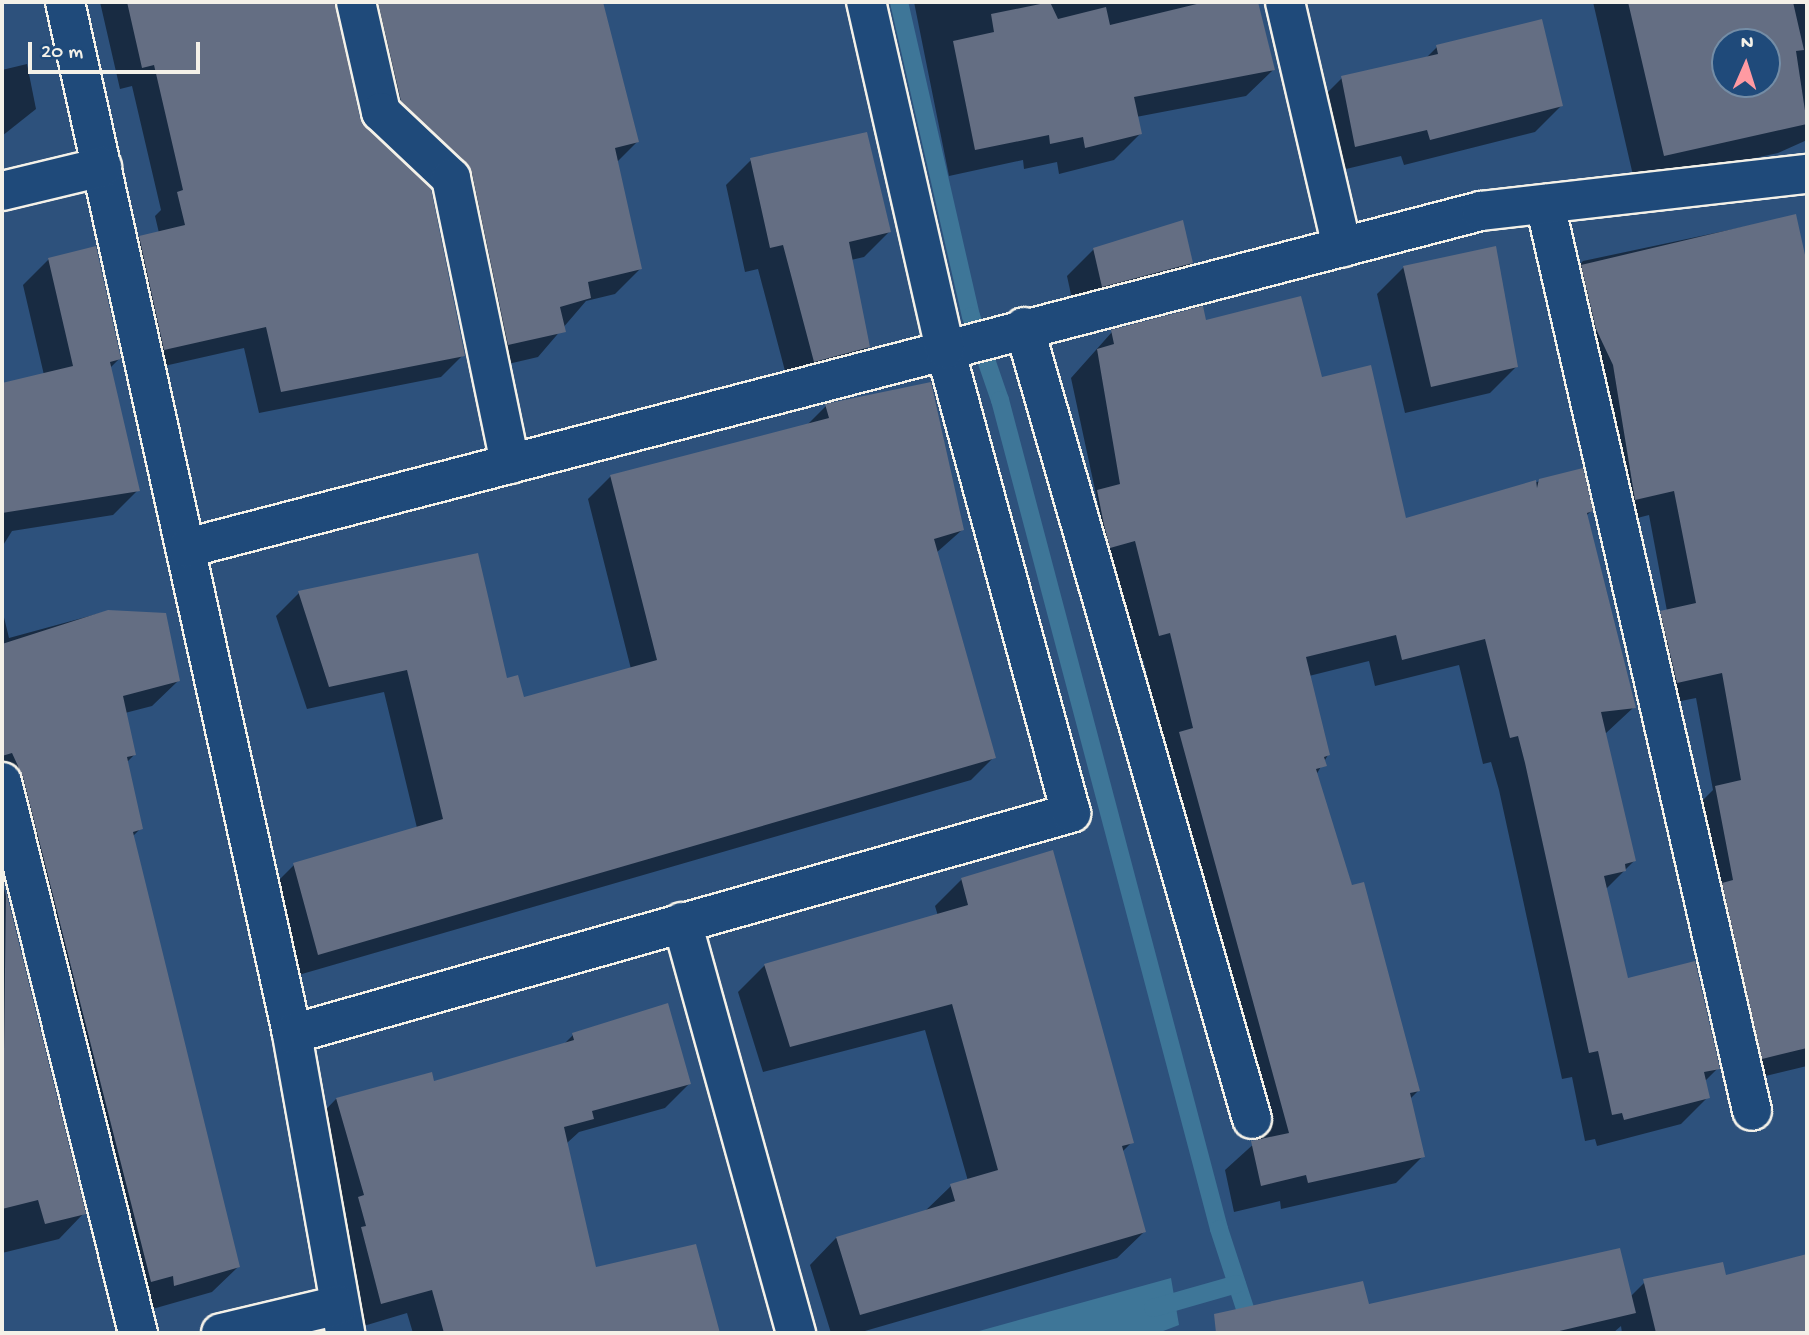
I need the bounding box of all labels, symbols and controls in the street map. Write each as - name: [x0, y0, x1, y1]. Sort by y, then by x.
- scale bar: [32, 28, 203, 72]
- north arrow: [1711, 28, 1781, 98]
- text: N: [1740, 32, 1754, 55]
- text: 20 m: [41, 41, 83, 66]

